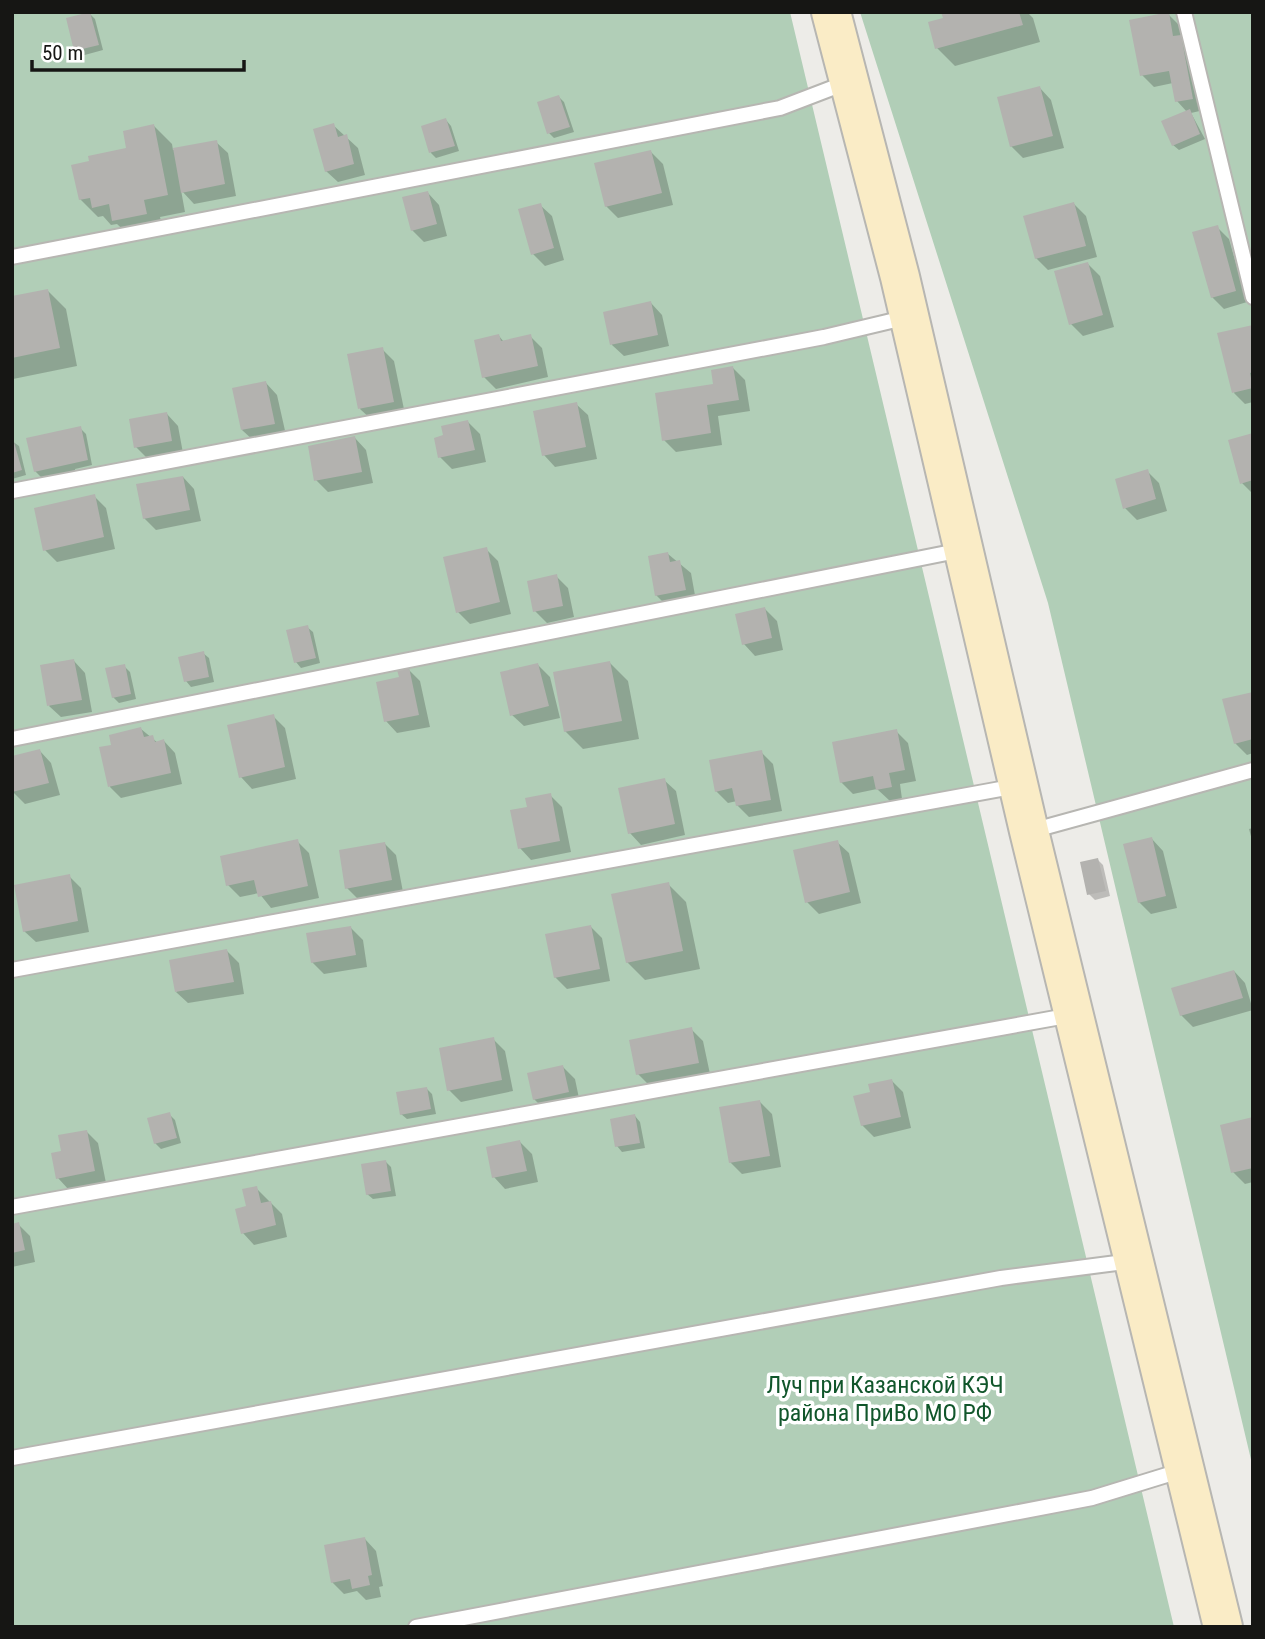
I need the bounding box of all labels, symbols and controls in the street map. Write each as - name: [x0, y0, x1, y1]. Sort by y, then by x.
- scale bar: [32, 28, 243, 72]
- text: 50 m: [42, 41, 83, 65]
- park label: Луч при Казанской КЭЧ района ПриВо МО РФ: [766, 1371, 1004, 1427]

